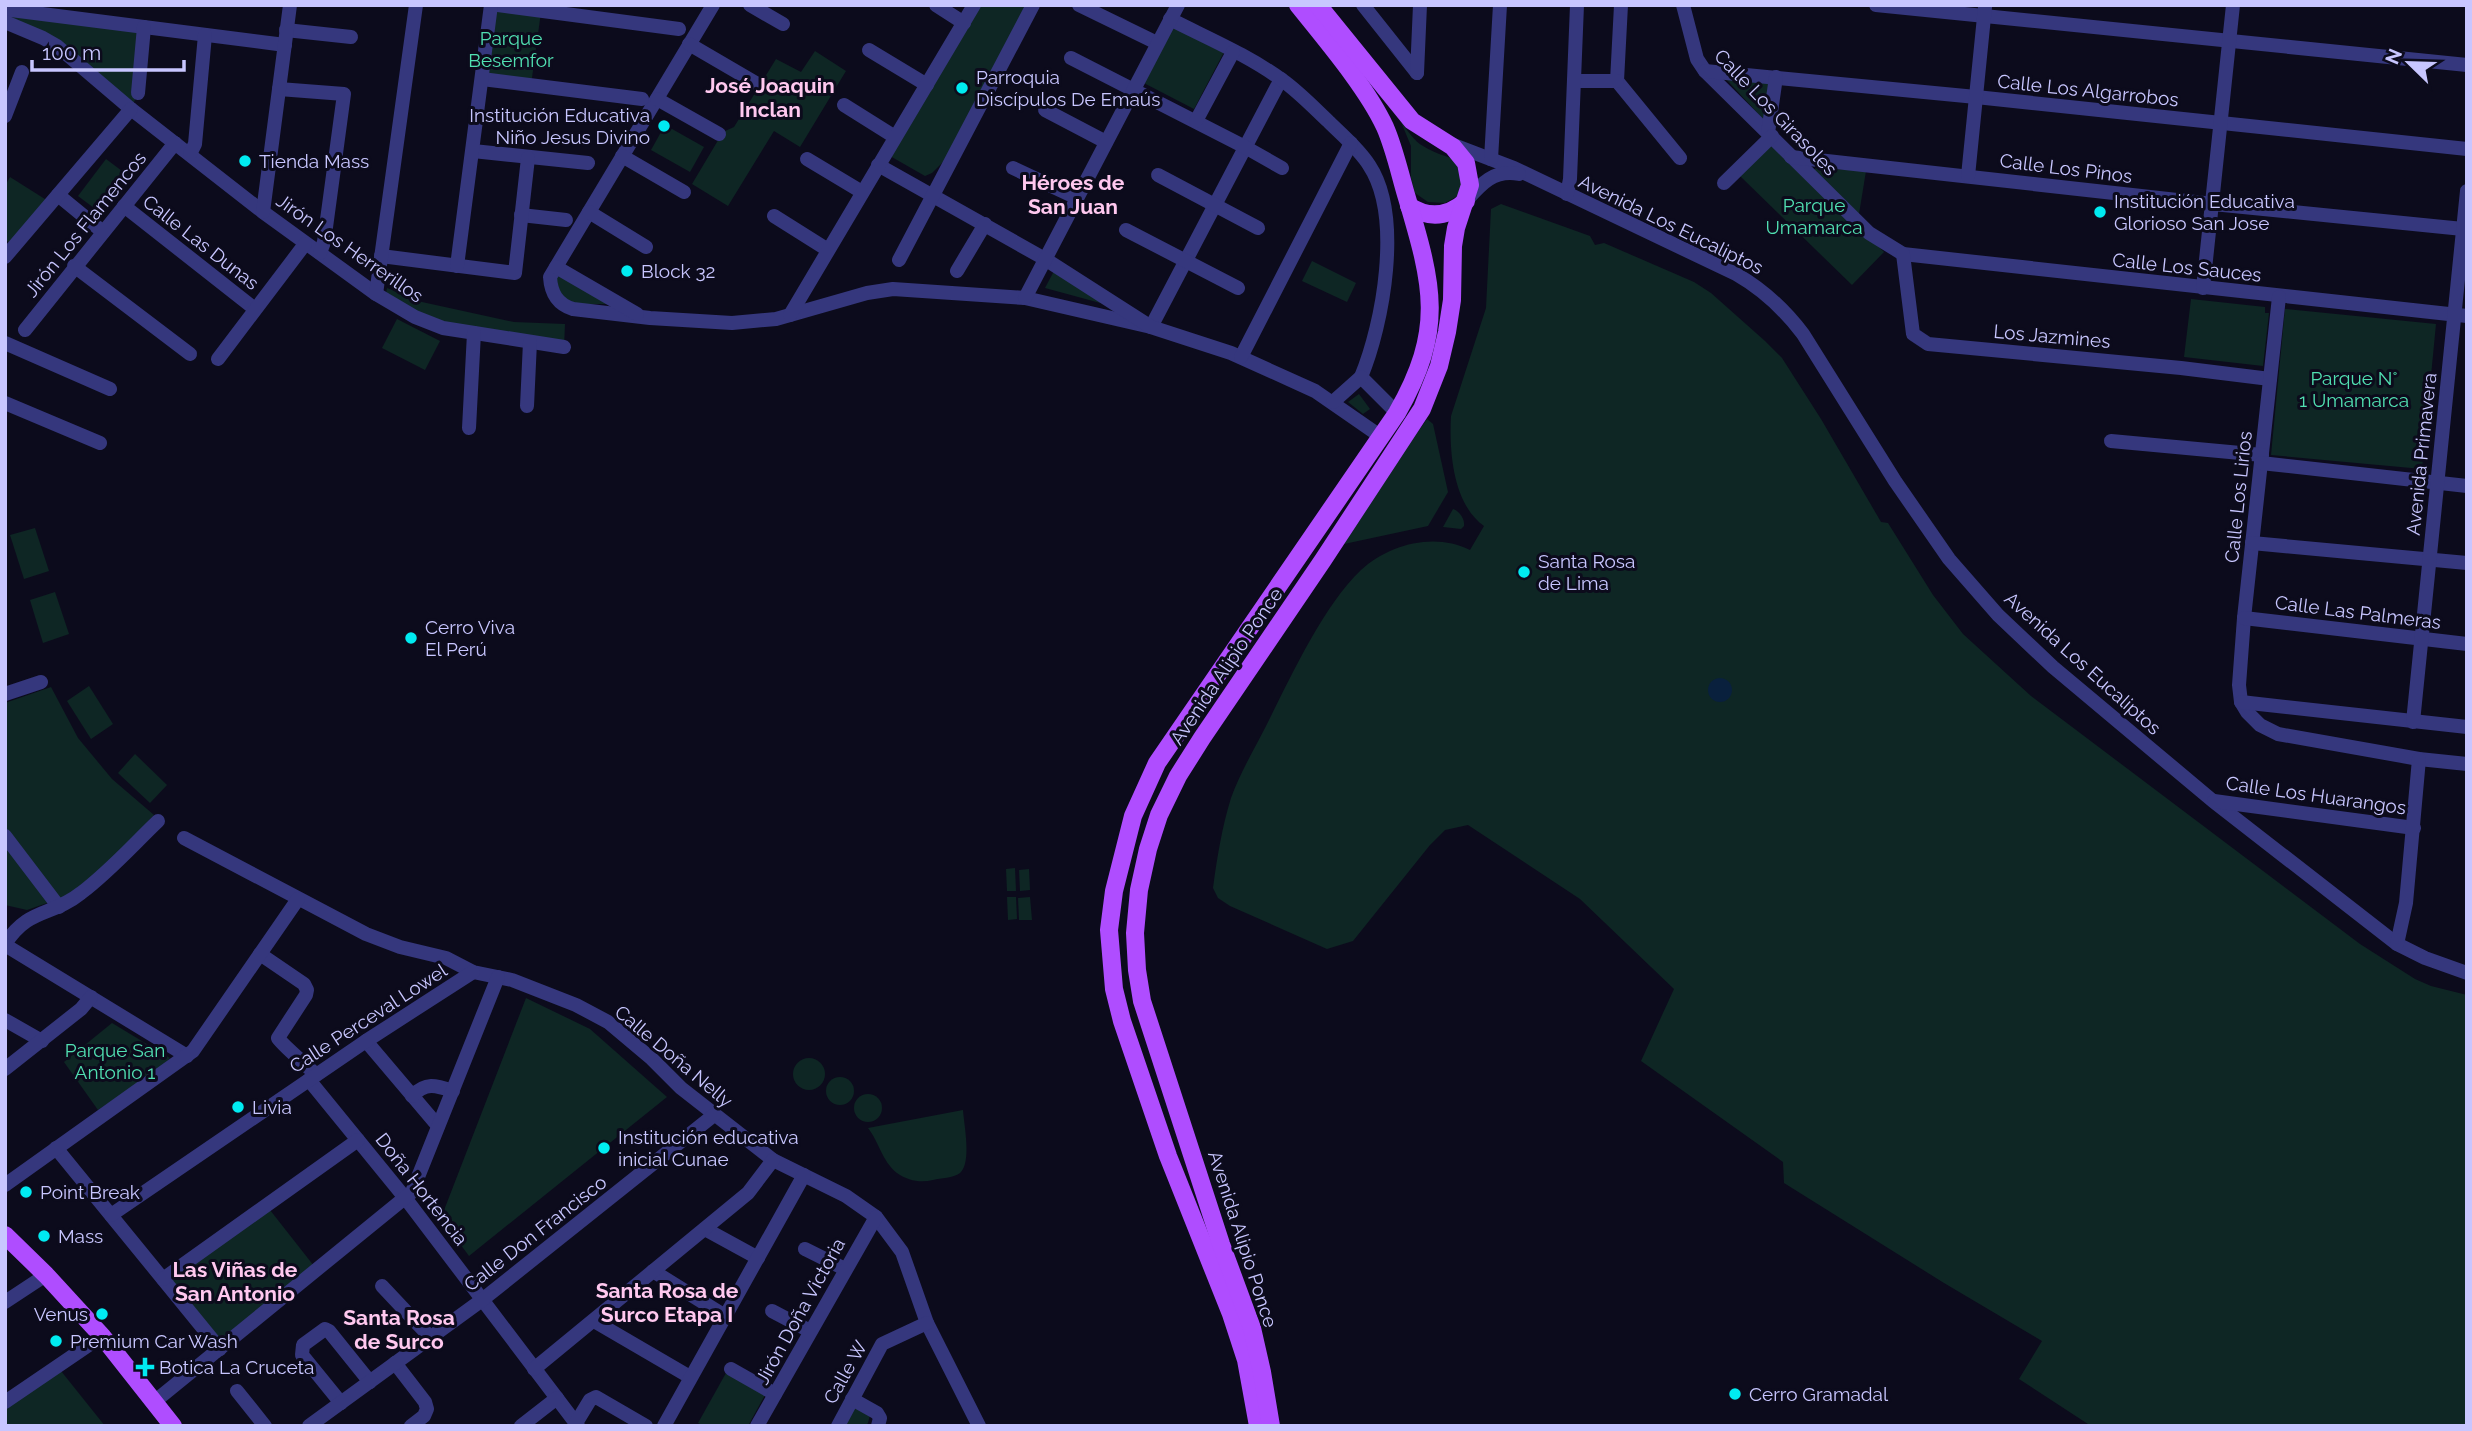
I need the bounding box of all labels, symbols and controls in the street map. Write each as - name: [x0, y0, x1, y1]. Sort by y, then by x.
- park label: Parque Besemfor: [468, 27, 554, 71]
- scale bar: [32, 28, 184, 72]
- north arrow: [2374, 28, 2444, 98]
- text: 100 m: [42, 40, 101, 65]
- street label: Calle Los Girasoles: [1710, 44, 1842, 180]
- text: N: [2380, 45, 2406, 67]
- place label: Parroquia Discípulos De Emaús: [976, 66, 1160, 110]
- street label: Calle Los Algarrobos: [1996, 70, 2180, 110]
- district label: José Joaquin Inclan: [705, 73, 835, 122]
- marker: Parroquia Discípulos De Emaús: [954, 80, 970, 96]
- place label: Institución Educativa Niño Jesus Divino: [469, 104, 650, 148]
- marker: Institución Educativa Niño Jesus Divino: [656, 118, 672, 134]
- street label: Jirón Los Flamencos: [20, 147, 150, 301]
- street label: Calle Los Pinos: [1998, 149, 2134, 187]
- place label: Tienda Mass: [259, 150, 369, 172]
- marker: Tienda Mass: [237, 153, 253, 169]
- district label: Héroes de San Juan: [1022, 170, 1125, 219]
- street label: Avenida Los Eucaliptos: [1575, 170, 1767, 278]
- street label: Jirón Los Herrerillos: [272, 189, 428, 307]
- street label: Calle Las Dunas: [139, 190, 263, 294]
- place label: Institución Educativa Glorioso San Jose: [2114, 190, 2295, 234]
- park label: Parque Umamarca: [1765, 194, 1863, 238]
- marker: Institución Educativa Glorioso San Jose: [2092, 204, 2108, 220]
- street label: Calle Los Sauces: [2111, 248, 2263, 286]
- place label: Block 32: [641, 260, 716, 282]
- marker: Block 32: [619, 263, 635, 279]
- street label: Los Jazmines: [1993, 320, 2111, 352]
- park label: Parque N° 1 Umamarca: [2299, 367, 2409, 411]
- street label: Avenida Primavera: [2402, 372, 2440, 536]
- street label: Calle Los Lirios: [2220, 430, 2256, 564]
- place label: Santa Rosa de Lima: [1538, 550, 1635, 594]
- marker: Santa Rosa de Lima: [1516, 564, 1532, 580]
- street label: Avenida Alipio Ponce: [1165, 583, 1287, 749]
- street label: Avenida Los Eucaliptos: [2000, 587, 2166, 739]
- street label: Calle Las Palmeras: [2274, 591, 2442, 633]
- place label: Cerro Viva El Perú: [425, 616, 515, 660]
- marker: Cerro Viva El Perú: [403, 630, 419, 646]
- street label: Calle Los Huarangos: [2224, 771, 2408, 819]
- street label: Calle Perceval Lowel: [285, 958, 451, 1077]
- street label: Calle Doña Nelly: [611, 1000, 737, 1112]
- park label: Parque San Antonio 1: [65, 1039, 165, 1083]
- place label: Livia: [252, 1096, 292, 1118]
- marker: Livia: [230, 1099, 246, 1115]
- place label: Institución educativa inicial Cunae: [618, 1126, 799, 1170]
- street label: Doña Hortencia: [371, 1128, 473, 1250]
- marker: Institución educativa inicial Cunae: [596, 1140, 612, 1156]
- street label: Avenida Alipio Ponce: [1204, 1148, 1282, 1330]
- street label: Calle Don Francisco: [459, 1171, 611, 1295]
- place label: Point Break: [40, 1181, 140, 1203]
- marker: Point Break: [18, 1184, 34, 1200]
- place label: Mass: [58, 1225, 103, 1247]
- marker: Mass: [36, 1228, 52, 1244]
- street label: Jirón Doña Victoria: [751, 1234, 849, 1388]
- district label: Las Viñas de San Antonio: [173, 1257, 298, 1306]
- district label: Santa Rosa de Surco Etapa I: [596, 1278, 739, 1327]
- place label: Venus: [34, 1303, 88, 1325]
- district label: Santa Rosa de Surco: [343, 1305, 455, 1354]
- marker: Venus: [94, 1306, 110, 1322]
- place label: Premium Car Wash: [70, 1330, 238, 1352]
- marker: Premium Car Wash: [48, 1333, 64, 1349]
- street label: Calle W: [819, 1336, 871, 1407]
- place label: Botica La Cruceta: [159, 1356, 314, 1378]
- marker: Botica La Cruceta: [137, 1359, 153, 1375]
- place label: Cerro Gramadal: [1749, 1383, 1889, 1405]
- marker: Cerro Gramadal: [1727, 1386, 1743, 1402]

